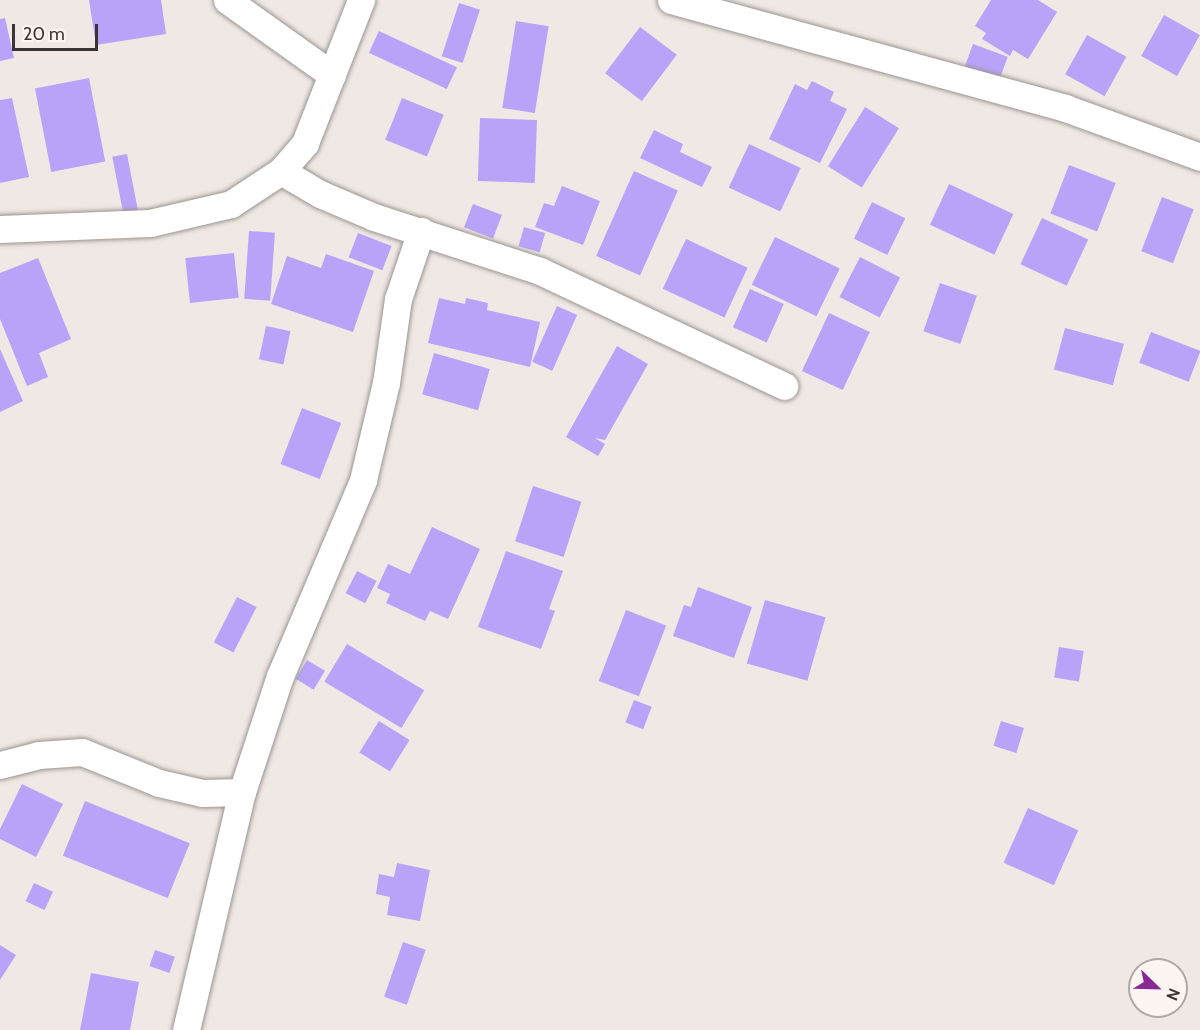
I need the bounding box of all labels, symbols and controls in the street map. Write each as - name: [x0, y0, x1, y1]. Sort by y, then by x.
- scale bar: [15, 12, 100, 50]
- text: 20 m: [23, 23, 65, 45]
- north arrow: [1128, 958, 1188, 1018]
- text: N: [1162, 986, 1184, 1003]

